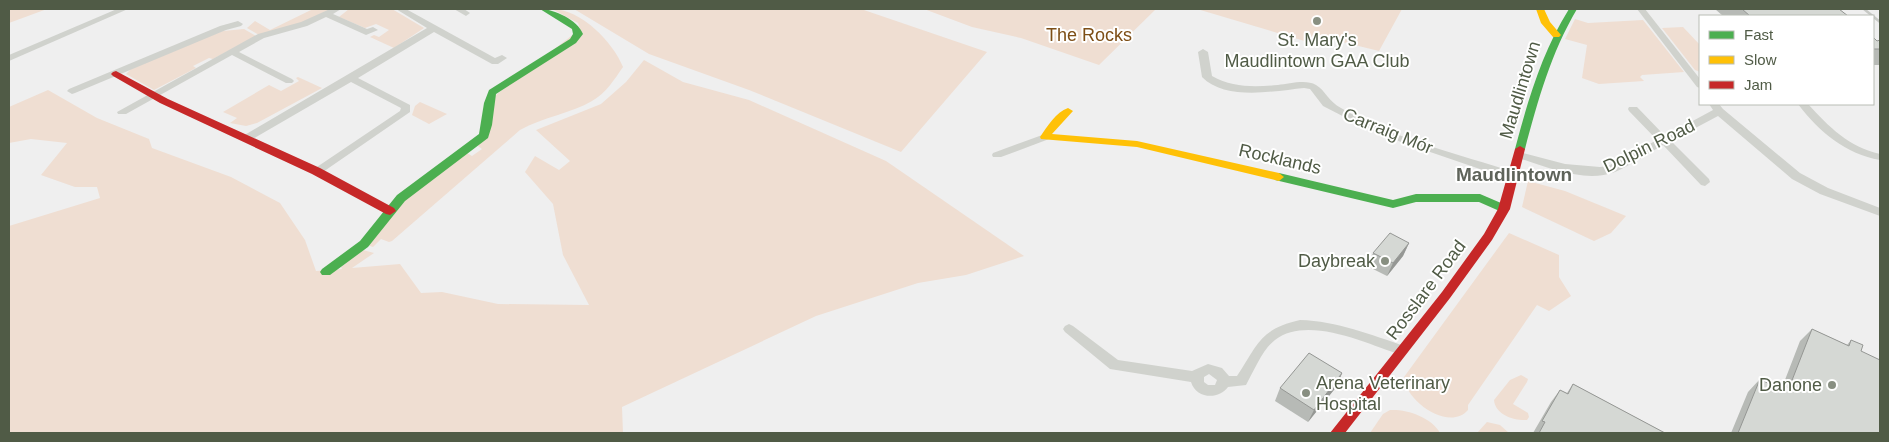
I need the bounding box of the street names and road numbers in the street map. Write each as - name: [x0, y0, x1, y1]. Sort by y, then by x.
- street label: Maudlintown: [1496, 39, 1544, 141]
- street label: Carraig Mór: [1340, 104, 1436, 158]
- street label: Dolpin Road: [1600, 115, 1698, 177]
- street label: Rocklands: [1237, 140, 1323, 178]
- street label: Rosslare Road: [1382, 236, 1470, 344]

